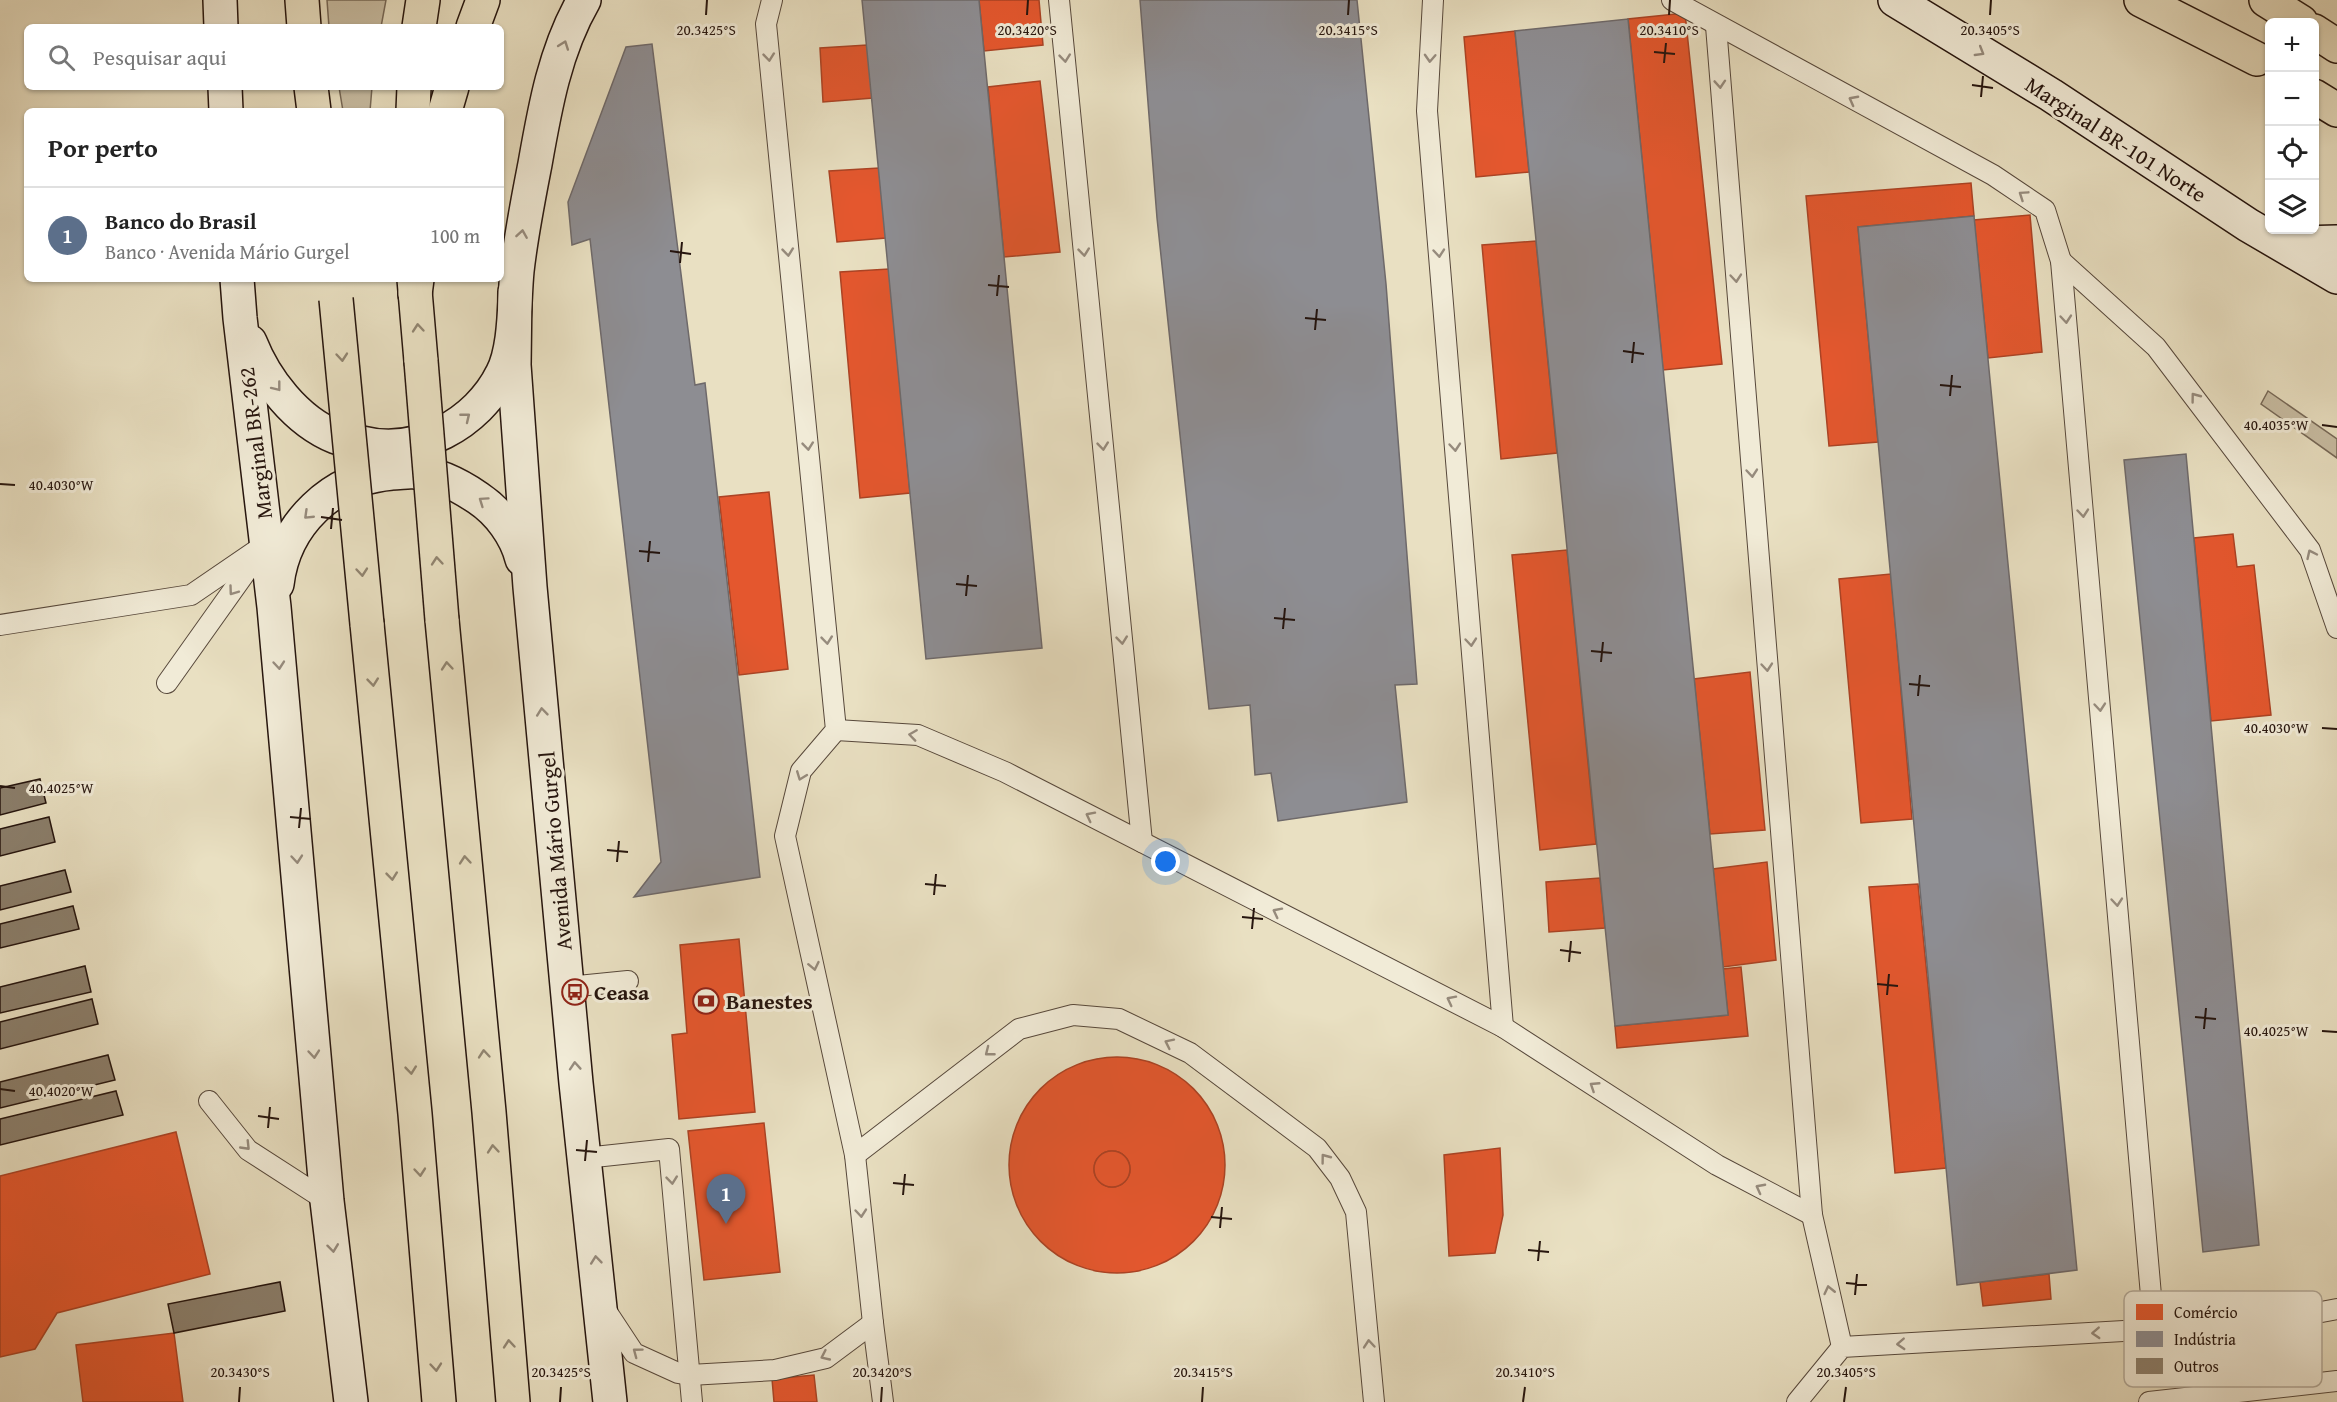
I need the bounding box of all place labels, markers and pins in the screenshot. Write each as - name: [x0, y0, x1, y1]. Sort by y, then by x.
- place label: Ceasa: [594, 976, 650, 1008]
- bus stop icon: Ceasa: [560, 977, 590, 1007]
- place label: Banestes: [726, 985, 813, 1017]
- bank icon: Banestes: [691, 986, 721, 1016]
- pin: 1: [706, 1174, 746, 1224]

